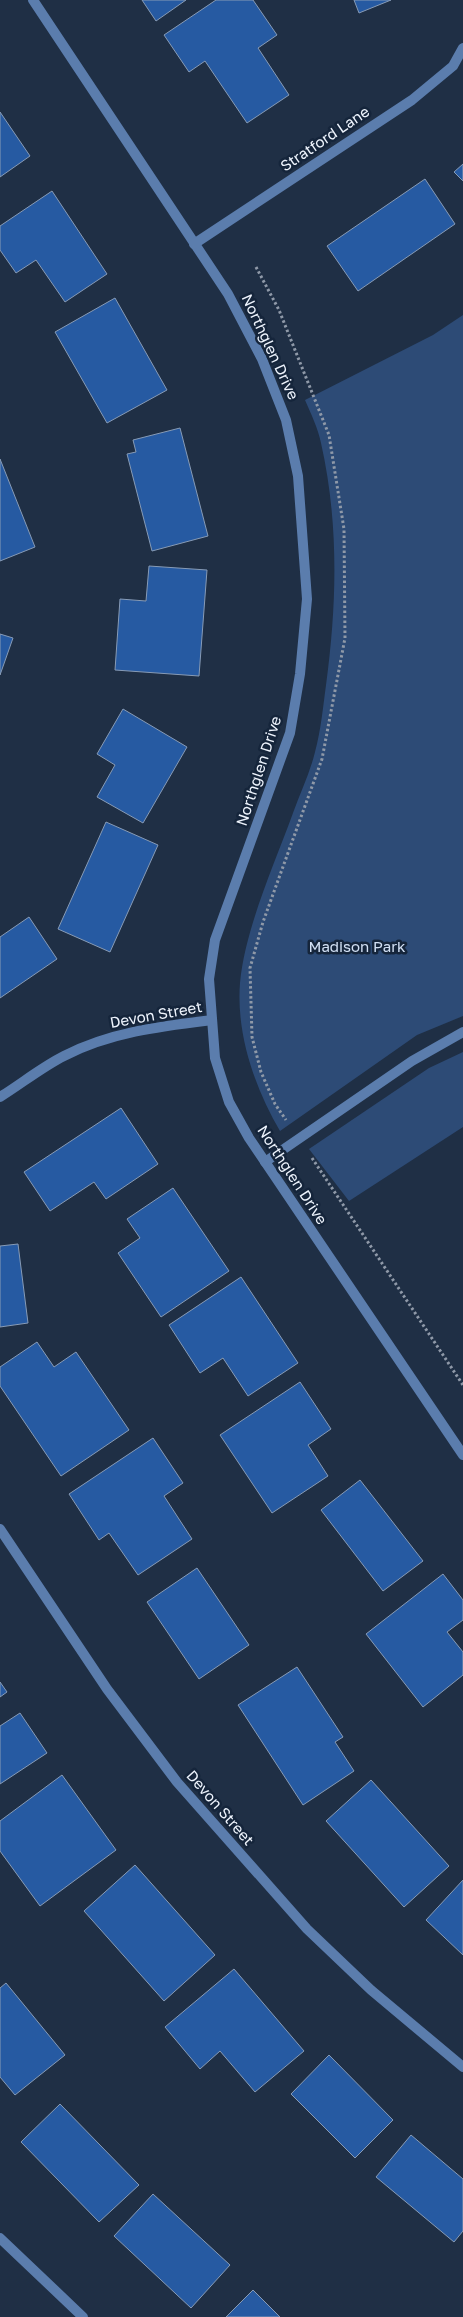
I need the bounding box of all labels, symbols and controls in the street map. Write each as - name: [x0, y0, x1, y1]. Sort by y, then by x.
- street label: Stratford Lane: [277, 102, 373, 175]
- street label: Northglen Drive: [239, 291, 303, 403]
- street label: Northglen Drive: [232, 713, 284, 828]
- park label: Madison Park: [308, 937, 406, 955]
- street label: Devon Street: [108, 997, 203, 1031]
- street label: Northglen Drive: [254, 1122, 332, 1228]
- street label: Devon Street: [183, 1766, 258, 1848]

